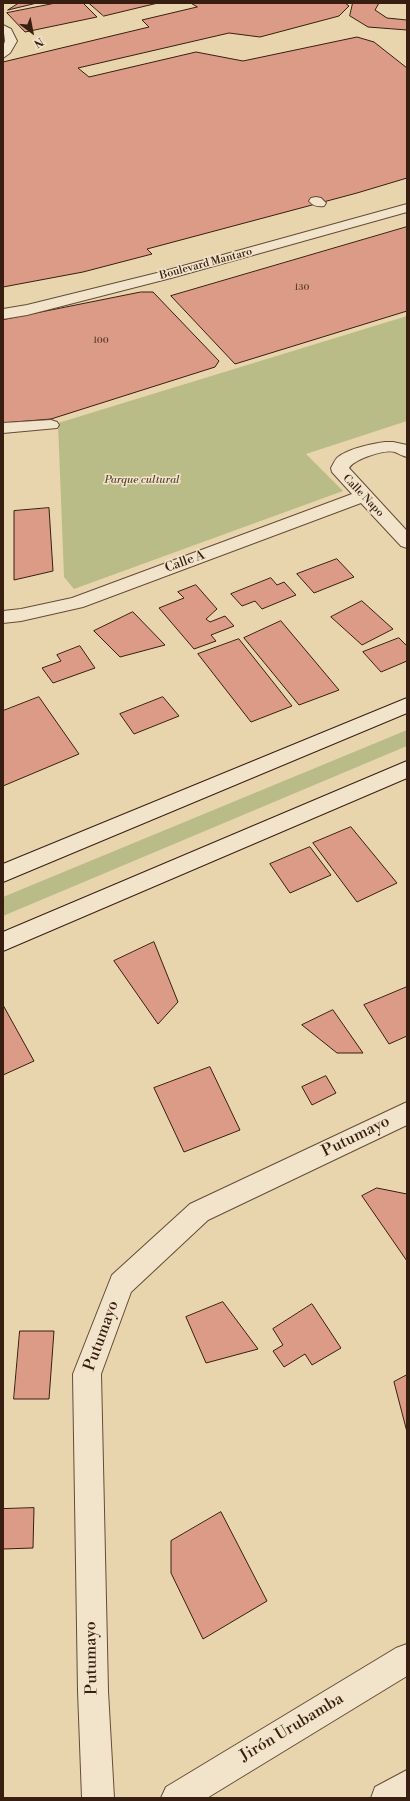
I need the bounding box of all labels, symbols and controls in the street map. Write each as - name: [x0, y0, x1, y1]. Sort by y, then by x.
- north arrow: [12, 12, 52, 52]
- text: N: [31, 34, 46, 50]
- street label: Boulevard Mantaro: [158, 245, 254, 283]
- house number: 130: [295, 283, 309, 293]
- house number: 100: [93, 336, 109, 346]
- street label: Calle Napo: [340, 472, 386, 520]
- park label: Parque cultural: [104, 473, 180, 487]
- street label: Calle A: [163, 548, 207, 576]
- street label: Putumayo: [319, 1112, 393, 1162]
- street label: Putumayo: [80, 1298, 124, 1374]
- street label: Putumayo: [82, 1621, 102, 1695]
- street label: Jirón Urubamba: [237, 1689, 347, 1767]

